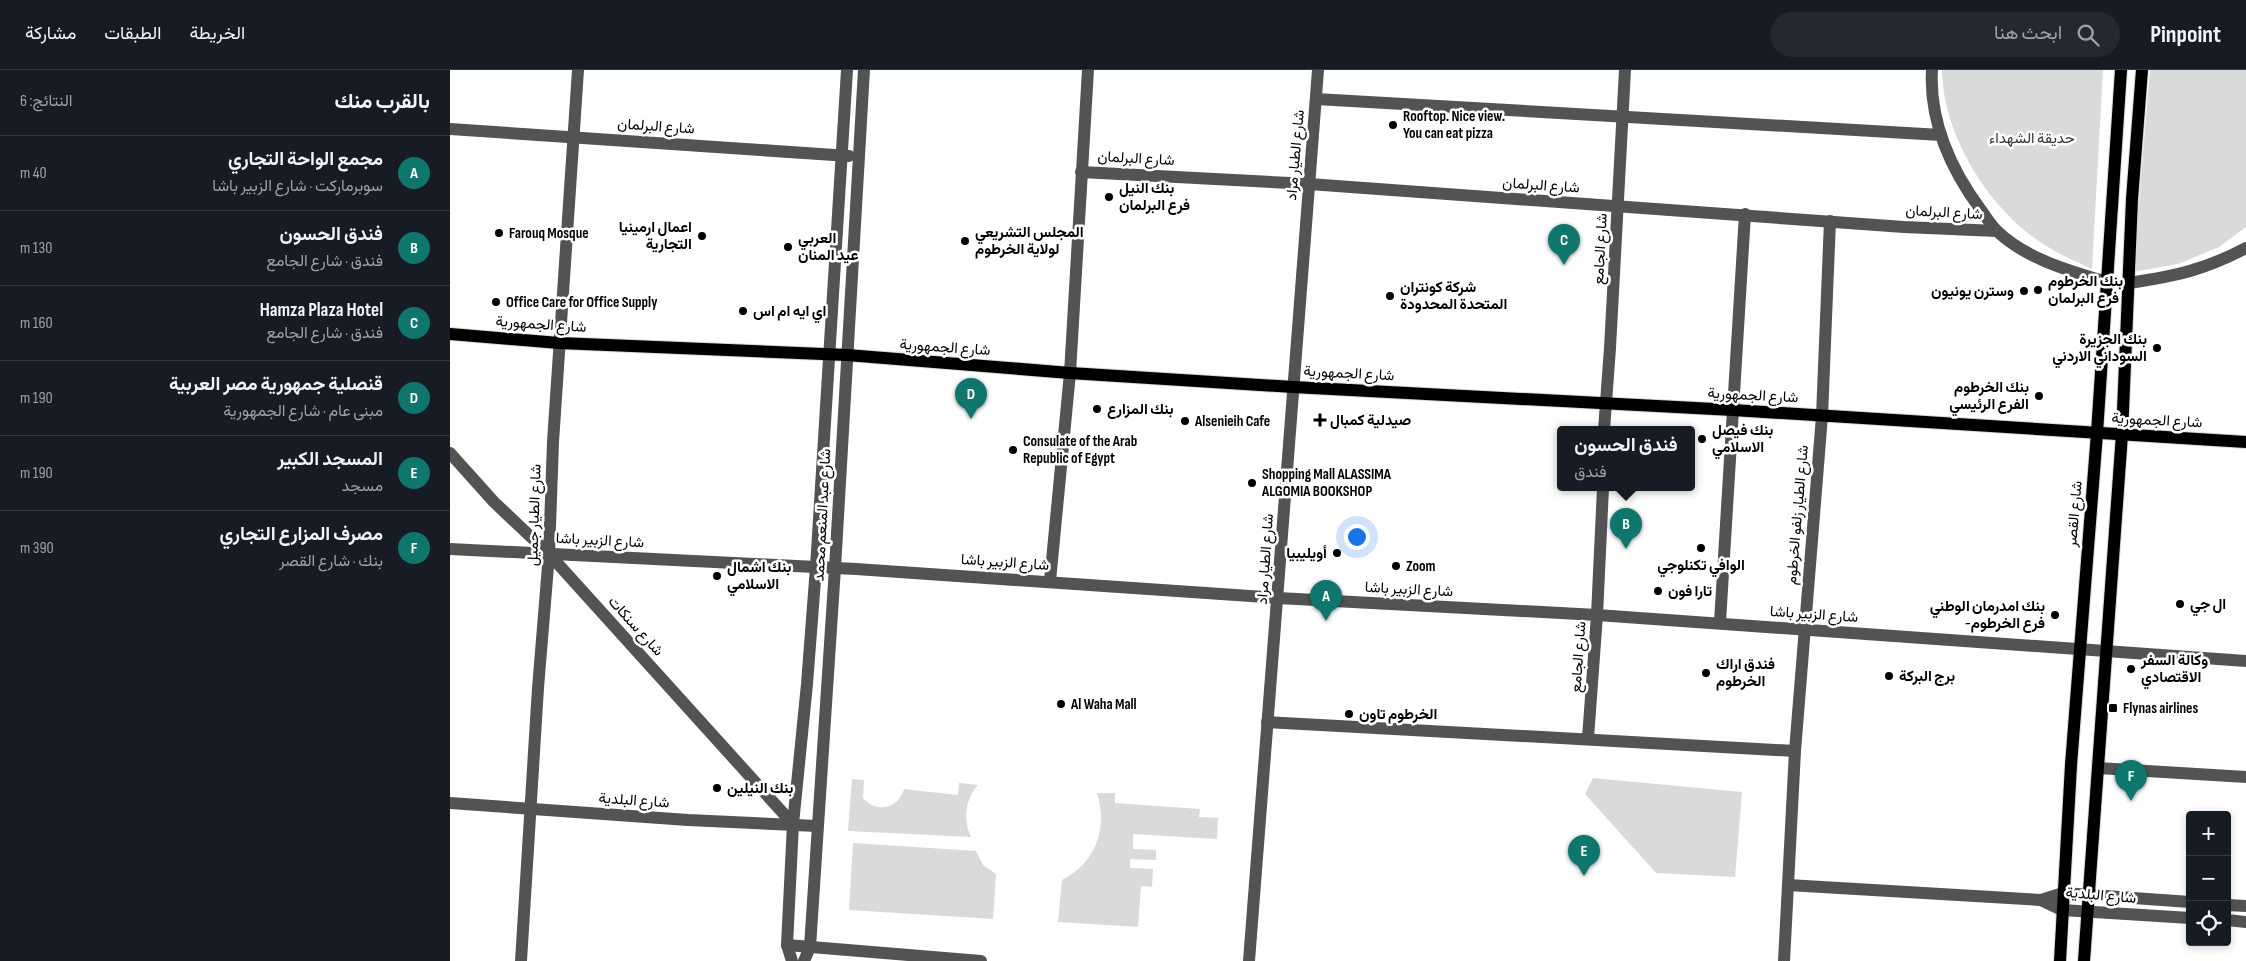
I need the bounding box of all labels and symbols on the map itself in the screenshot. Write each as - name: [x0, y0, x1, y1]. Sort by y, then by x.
- place label: Rooftop. Nice view. You can eat pizza: [1403, 107, 1505, 143]
- street label: شارع الطيار مراد: [1282, 109, 1310, 201]
- street label: شارع البرلمان: [617, 114, 695, 140]
- marker: Rooftop. Nice view. You can eat pizza: [1387, 119, 1399, 131]
- park label: حديقة الشهداء: [1989, 129, 2075, 148]
- street label: شارع البرلمان: [1097, 147, 1175, 171]
- street label: شارع البرلمان: [1502, 173, 1580, 199]
- place label: بنك النيل فرع البرلمان: [1119, 179, 1190, 215]
- marker: بنك النيل فرع البرلمان: [1103, 191, 1115, 203]
- street label: شارع البرلمان: [1905, 201, 1983, 225]
- street label: شارع الجامع: [1589, 213, 1613, 285]
- place label: اعمال ارمينيا التجارية: [619, 218, 692, 254]
- place label: المجلس التشريعي لولاية الخرطوم: [975, 223, 1084, 259]
- place label: Farouq Mosque: [509, 224, 589, 243]
- pin: C: [1548, 224, 1580, 265]
- marker: Farouq Mosque: [493, 227, 505, 239]
- place label: العربي عيد المنان: [798, 229, 859, 265]
- marker: اعمال ارمينيا التجارية: [696, 230, 708, 242]
- marker: المجلس التشريعي لولاية الخرطوم: [959, 235, 971, 247]
- marker: العربي عيد المنان: [782, 241, 794, 253]
- place label: بنك الخرطوم فرع البرلمان: [2048, 272, 2123, 308]
- place label: شركة كونتران المتحدة المحدودة: [1400, 278, 1507, 314]
- place label: وسترن يونيون: [1931, 282, 2014, 301]
- marker: بنك الخرطوم فرع البرلمان: [2032, 284, 2044, 296]
- marker: وسترن يونيون: [2018, 285, 2030, 297]
- marker: شركة كونتران المتحدة المحدودة: [1384, 290, 1396, 302]
- place label: Office Care for Office Supply: [506, 293, 658, 312]
- marker: Office Care for Office Supply: [490, 296, 502, 308]
- place label: اي ايه ام اس: [753, 302, 826, 324]
- marker: اي ايه ام اس: [737, 305, 749, 317]
- street label: شارع الجمهورية: [495, 312, 587, 338]
- place label: بنك الجزيرة السوداني الاردني: [2052, 330, 2147, 369]
- street label: شارع الجمهورية: [899, 335, 991, 361]
- marker: بنك الجزيرة السوداني الاردني: [2151, 342, 2163, 354]
- street label: شارع الجمهورية: [1303, 362, 1395, 386]
- pin: D: [955, 378, 987, 419]
- place label: بنك الخرطوم الفرع الرئيسي: [1949, 378, 2029, 417]
- street label: شارع الجمهورية: [1707, 384, 1799, 408]
- marker: بنك الخرطوم الفرع الرئيسي: [2033, 390, 2045, 402]
- place label: بنك المزارع: [1107, 400, 1174, 419]
- marker: بنك المزارع: [1091, 403, 1103, 415]
- street label: شارع الجمهورية: [2111, 409, 2203, 433]
- place label: صيدلية كمبال: [1330, 411, 1412, 430]
- place label: Alsenieih Cafe: [1194, 412, 1270, 431]
- marker: صيدلية كمبال: [1314, 414, 1326, 426]
- marker: Alsenieih Cafe: [1179, 415, 1191, 427]
- place label: بنك فيصل الاسلامي: [1712, 421, 1773, 460]
- place label: Consulate of the Arab Republic of Egypt: [1023, 432, 1137, 468]
- marker: بنك فيصل الاسلامي: [1696, 433, 1708, 445]
- marker: Consulate of the Arab Republic of Egypt: [1007, 444, 1019, 456]
- street label: شارع الطيار زلفو الخرطوم: [1782, 444, 1814, 586]
- street label: شارع عبد المنعم محمد: [810, 448, 836, 582]
- street label: شارع الطيار جميل: [523, 464, 547, 566]
- place label: Shopping Mall ALASSIMA ALGOMIA BOOKSHOP: [1261, 465, 1392, 501]
- marker: Shopping Mall ALASSIMA ALGOMIA BOOKSHOP: [1246, 477, 1258, 489]
- street label: شارع القصر: [2062, 480, 2088, 549]
- pin: B: [1610, 508, 1642, 549]
- street label: شارع الطيار مراد: [1253, 513, 1279, 605]
- your location: [1344, 524, 1370, 550]
- street label: شارع الزبير باشا: [555, 529, 645, 553]
- marker: الوافي تكنلوجي: [1695, 542, 1707, 554]
- place label: أويليبيا: [1286, 544, 1327, 563]
- marker: أويليبيا: [1331, 547, 1343, 559]
- street label: شارع الزبير باشا: [960, 550, 1050, 576]
- place label: الوافي تكنلوجي: [1657, 556, 1745, 578]
- place label: Zoom: [1406, 557, 1435, 576]
- place label: بنك اشمال الاسلامي: [727, 558, 791, 597]
- marker: Zoom: [1390, 560, 1402, 572]
- marker: بنك اشمال الاسلامي: [711, 570, 723, 582]
- street label: شارع الزبير باشا: [1364, 578, 1454, 602]
- pin: A: [1310, 580, 1342, 621]
- place label: تارا فون: [1668, 582, 1712, 601]
- marker: تارا فون: [1652, 585, 1664, 597]
- street label: شارع سنكات: [603, 592, 668, 661]
- place label: ال جي: [2190, 595, 2226, 617]
- place label: بنك امدرمان الوطني -فرع الخرطوم: [1930, 597, 2045, 633]
- marker: ال جي: [2174, 598, 2186, 610]
- street label: شارع الزبير باشا: [1769, 602, 1859, 628]
- marker: بنك امدرمان الوطني -فرع الخرطوم: [2049, 609, 2061, 621]
- street label: شارع الجامع: [1567, 621, 1591, 693]
- place label: وكالة السفر الاقتصادي: [2140, 651, 2208, 690]
- place label: فندق اراك الخرطوم: [1716, 655, 1775, 691]
- marker: وكالة السفر الاقتصادي: [2125, 663, 2137, 675]
- marker: فندق اراك الخرطوم: [1700, 667, 1712, 679]
- place label: برج البركة: [1899, 667, 1955, 686]
- marker: برج البركة: [1883, 670, 1895, 682]
- place label: Al Waha Mall: [1070, 695, 1137, 714]
- marker: Al Waha Mall: [1055, 698, 1067, 710]
- place label: Flynas airlines: [2123, 699, 2199, 718]
- marker: Flynas airlines: [2107, 702, 2119, 714]
- place label: الخرطوم تاون: [1359, 705, 1437, 724]
- marker: الخرطوم تاون: [1343, 708, 1355, 720]
- pin: F: [2115, 760, 2147, 801]
- place label: بنك النيلين: [727, 779, 793, 798]
- marker: بنك النيلين: [711, 782, 723, 794]
- street label: شارع البلدية: [598, 789, 670, 813]
- pin: E: [1568, 835, 1600, 876]
- street label: شارع البلدية: [2065, 883, 2137, 909]

